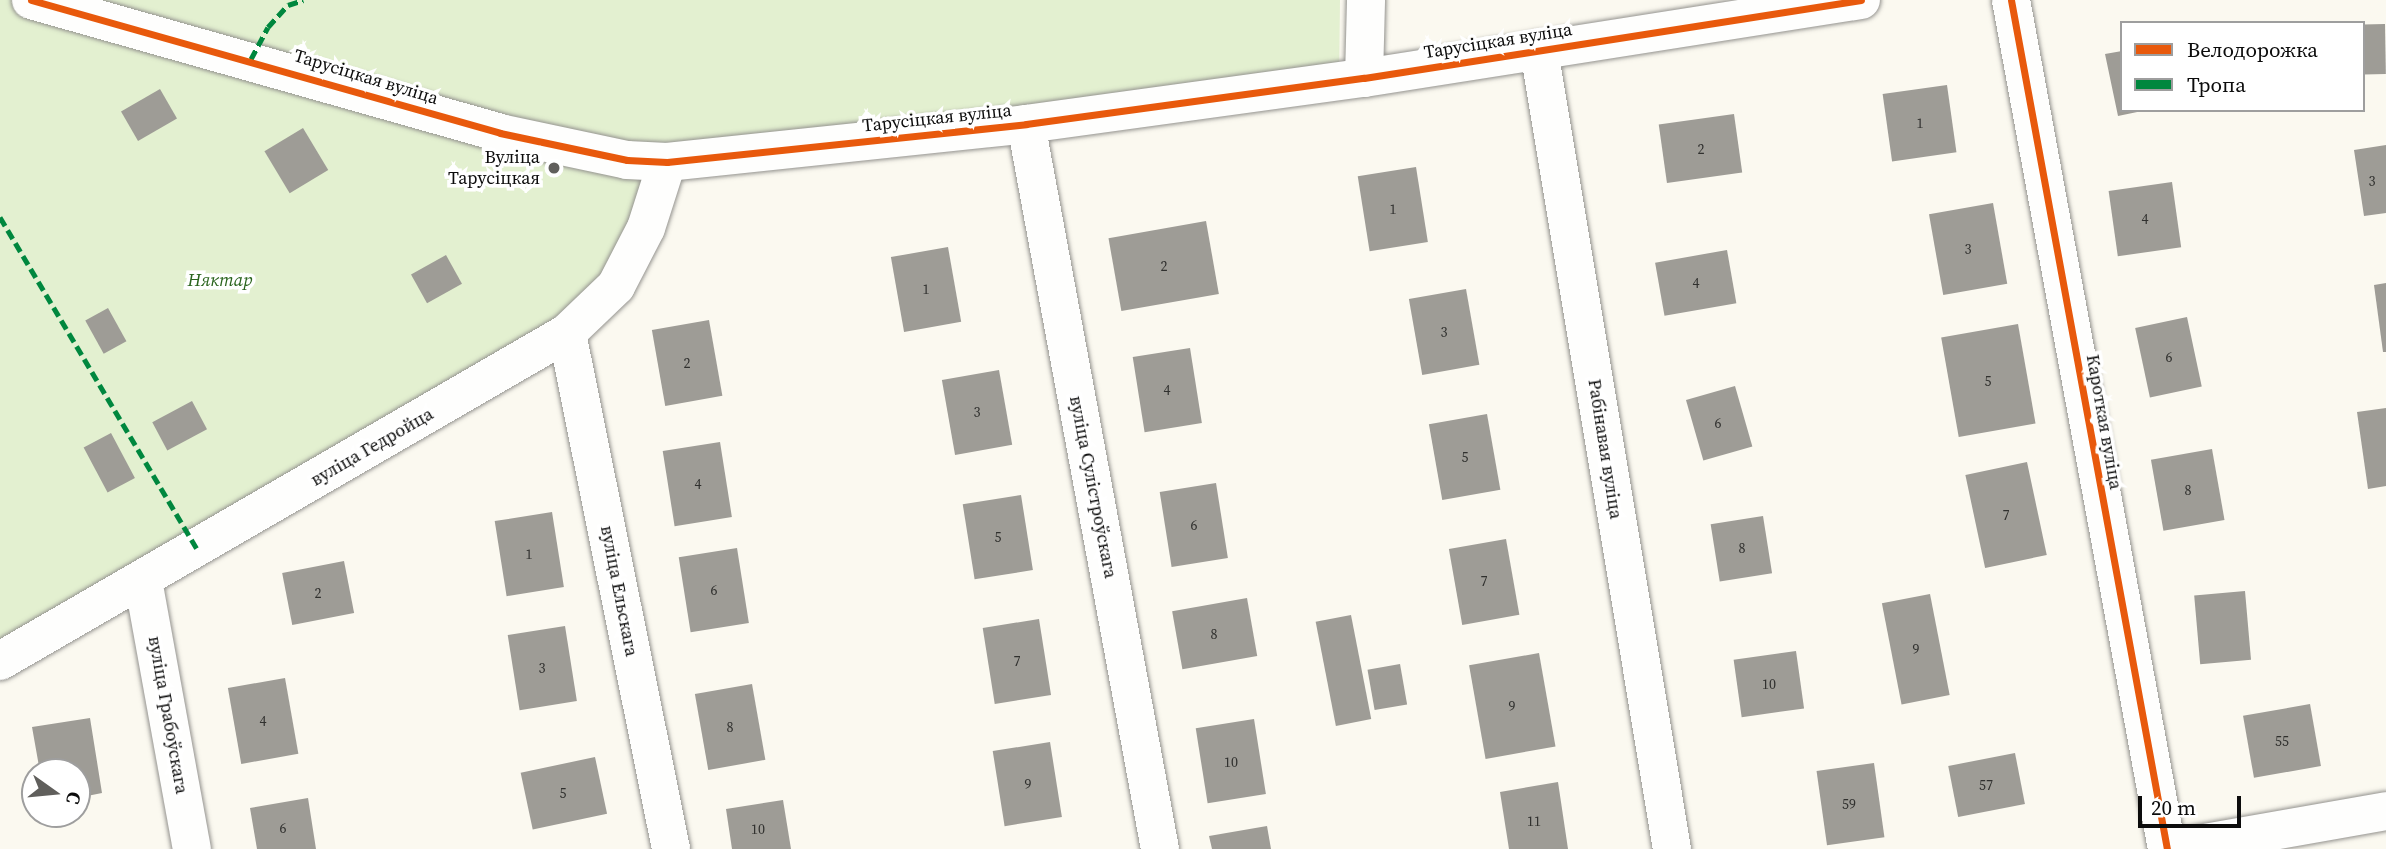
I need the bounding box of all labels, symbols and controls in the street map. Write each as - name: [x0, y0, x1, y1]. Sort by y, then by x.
- street label: Тарусіцкая вуліца: [1422, 19, 1574, 63]
- legend: [2120, 21, 2365, 112]
- text: Велодорожка: [2187, 35, 2318, 64]
- street label: Тарусіцкая вуліца: [291, 45, 441, 109]
- text: Тропа: [2187, 70, 2246, 99]
- street label: Тарусіцкая вуліца: [861, 99, 1013, 137]
- house number: 1: [1917, 115, 1923, 131]
- house number: 2: [1698, 141, 1704, 157]
- place label: Вуліца Тарусіцкая: [448, 147, 540, 190]
- marker: Вуліца Тарусіцкая: [546, 160, 562, 176]
- house number: 3: [2369, 173, 2375, 189]
- house number: 1: [1390, 201, 1396, 217]
- house number: 4: [2142, 211, 2148, 227]
- house number: 3: [1965, 241, 1971, 257]
- house number: 2: [1161, 258, 1167, 274]
- park label: Няктар: [188, 269, 252, 291]
- house number: 4: [1693, 275, 1699, 291]
- house number: 1: [923, 281, 929, 297]
- house number: 3: [1441, 324, 1447, 340]
- house number: 6: [2166, 349, 2172, 365]
- street label: Кароткая вуліца: [2081, 353, 2127, 491]
- house number: 2: [684, 355, 690, 371]
- house number: 5: [1985, 373, 1991, 389]
- street label: Рабінавая вуліца: [1583, 378, 1627, 520]
- house number: 4: [1164, 382, 1170, 398]
- street label: вуліца Сулістроўскага: [1065, 394, 1121, 580]
- street label: вуліца Гедройца: [307, 403, 437, 491]
- house number: 3: [974, 404, 980, 420]
- house number: 6: [1715, 415, 1721, 431]
- house number: 5: [1462, 449, 1468, 465]
- house number: 4: [695, 476, 701, 492]
- house number: 8: [2185, 482, 2191, 498]
- house number: 7: [2003, 507, 2009, 523]
- house number: 6: [1191, 517, 1197, 533]
- street label: вуліца Ельскага: [596, 524, 642, 658]
- house number: 5: [995, 529, 1001, 545]
- house number: 8: [1739, 540, 1745, 556]
- house number: 1: [526, 546, 532, 562]
- house number: 7: [1481, 573, 1487, 589]
- house number: 6: [711, 582, 717, 598]
- house number: 2: [315, 585, 321, 601]
- house number: 8: [1211, 626, 1217, 642]
- street label: вуліца Грабоўскага: [143, 634, 193, 796]
- house number: 9: [1913, 641, 1919, 657]
- house number: 7: [1014, 653, 1020, 669]
- house number: 3: [539, 660, 545, 676]
- house number: 10: [1762, 676, 1776, 692]
- house number: 9: [1509, 698, 1515, 714]
- house number: 4: [260, 713, 266, 729]
- house number: 8: [727, 719, 733, 735]
- house number: 55: [2275, 733, 2289, 749]
- house number: 10: [1224, 754, 1238, 770]
- north arrow: [21, 758, 91, 828]
- house number: 9: [1025, 776, 1031, 792]
- house number: 57: [1979, 777, 1993, 793]
- scale bar: [2141, 782, 2244, 826]
- house number: 5: [560, 785, 566, 801]
- text: С: [60, 789, 88, 807]
- text: 20 m: [2151, 793, 2196, 822]
- house number: 59: [1842, 796, 1856, 812]
- house number: 11: [1527, 813, 1541, 829]
- house number: 6: [280, 820, 286, 836]
- house number: 10: [751, 821, 765, 837]

